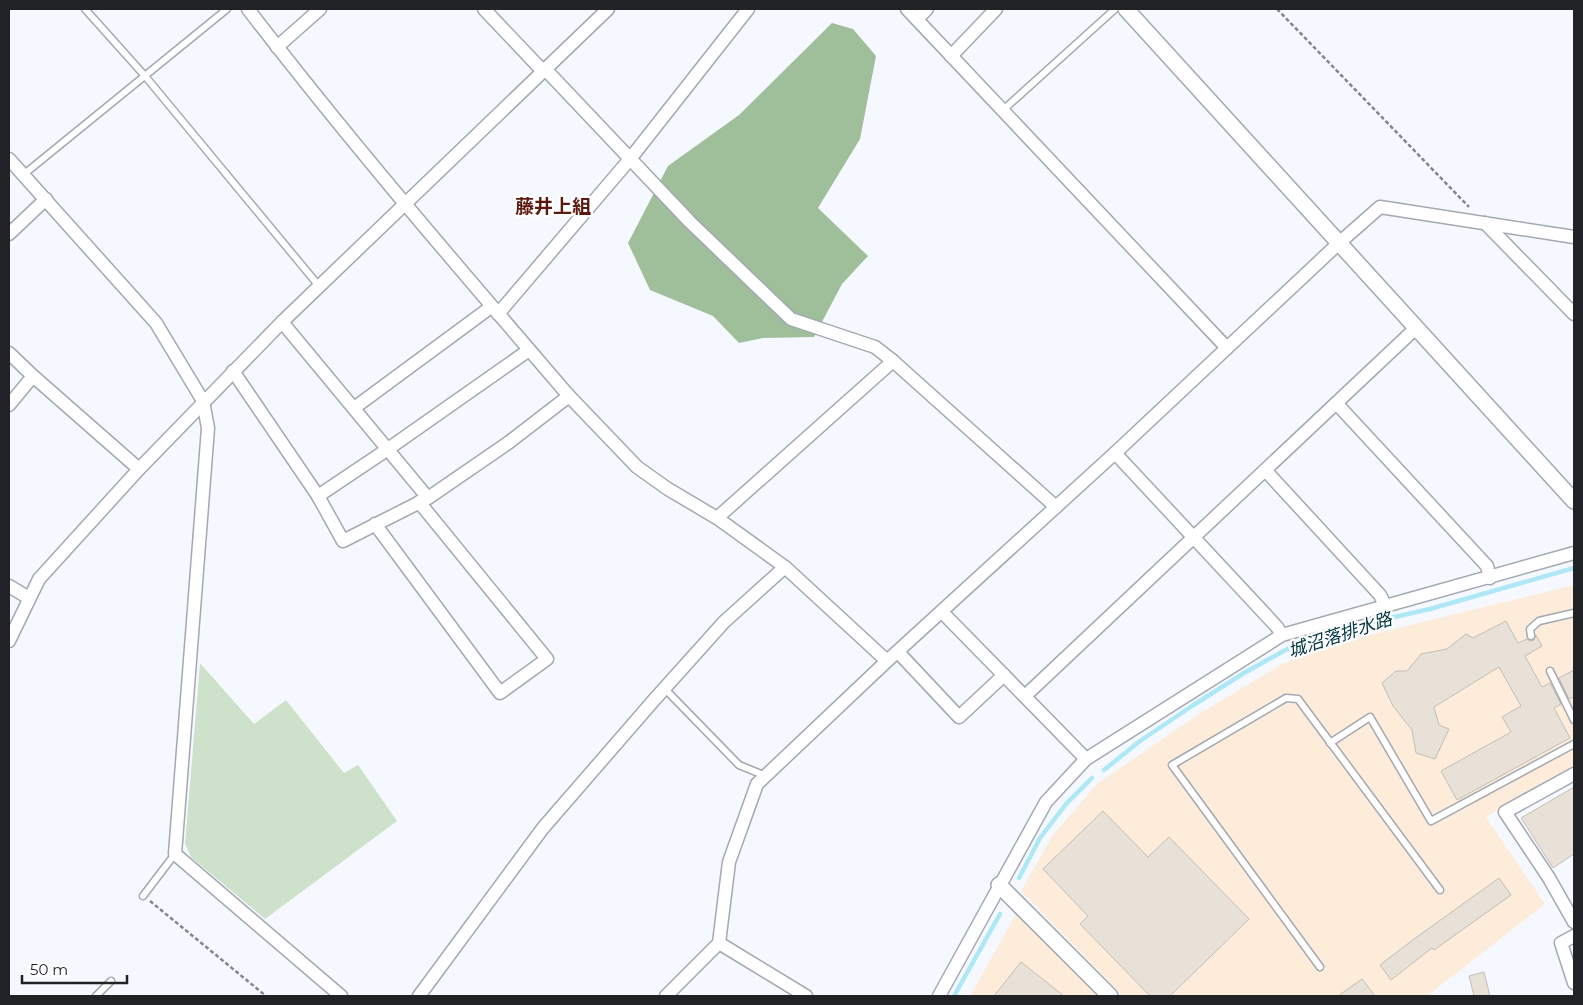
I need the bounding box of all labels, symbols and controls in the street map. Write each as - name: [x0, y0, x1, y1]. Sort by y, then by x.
- district label: 藤井上組: [515, 195, 591, 218]
- water label: 城沼落排水路: [1285, 607, 1397, 662]
- scale bar: [22, 952, 128, 984]
- text: 50 m: [30, 960, 68, 979]

